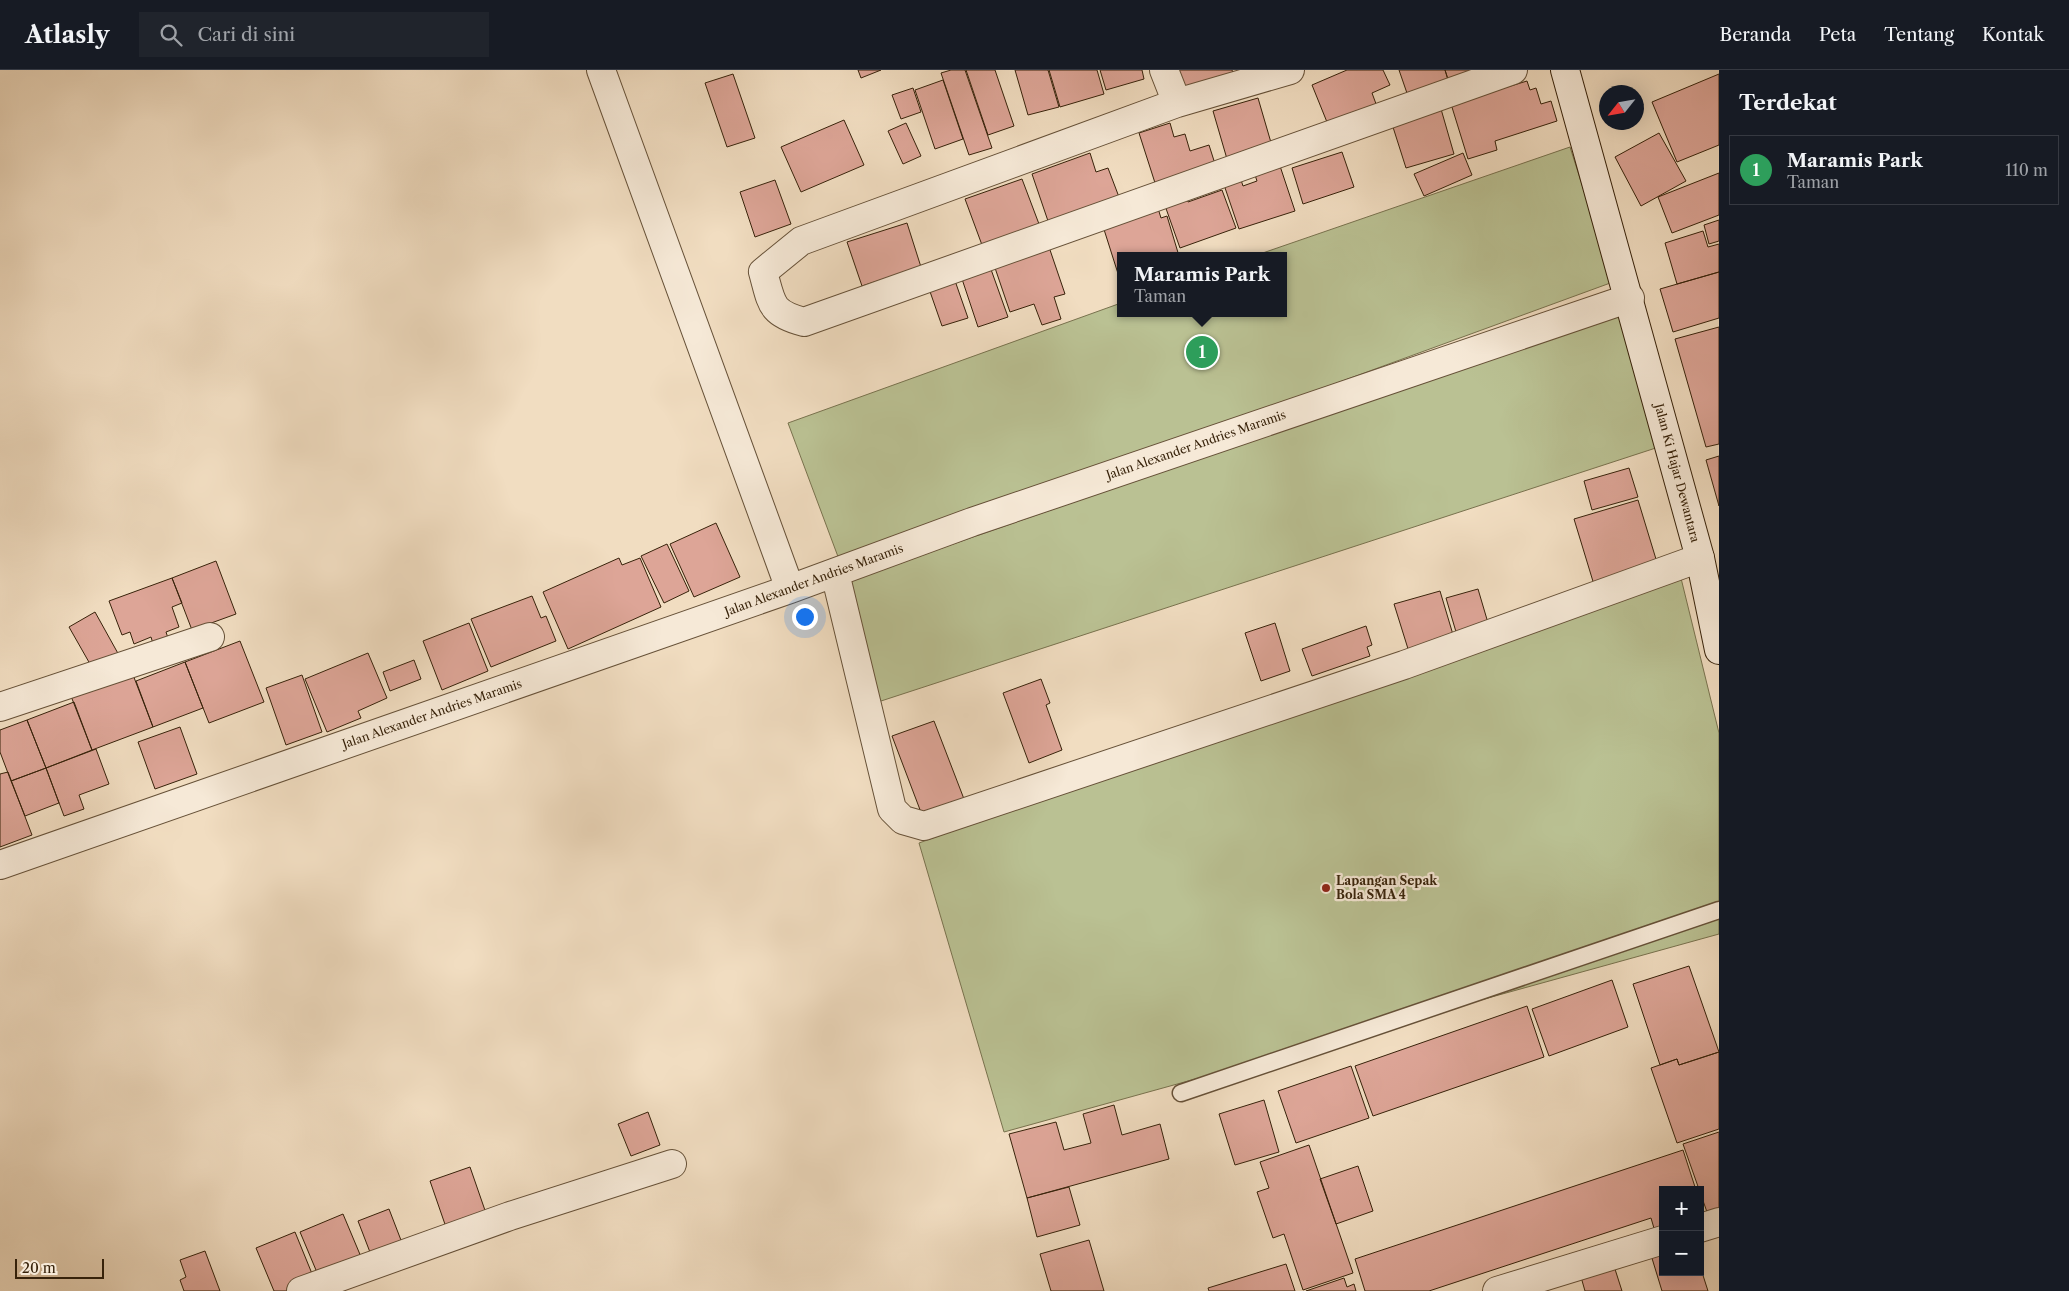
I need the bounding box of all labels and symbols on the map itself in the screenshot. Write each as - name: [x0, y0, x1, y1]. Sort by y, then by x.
- north arrow: [1599, 85, 1644, 130]
- pin: 1: [1186, 333, 1218, 371]
- street label: Jalan Ki Hajar Dewantara: [1651, 400, 1703, 545]
- street label: Jalan Alexander Andries Maramis: [1102, 407, 1288, 483]
- street label: Jalan Alexander Andries Maramis: [721, 540, 905, 620]
- your location: [792, 604, 818, 630]
- street label: Jalan Alexander Andries Maramis: [338, 676, 524, 752]
- place label: Lapangan Sepak Bola SMA 4: [1336, 873, 1438, 902]
- marker: Lapangan Sepak Bola SMA 4: [1320, 882, 1332, 894]
- scale bar: [15, 1256, 104, 1279]

